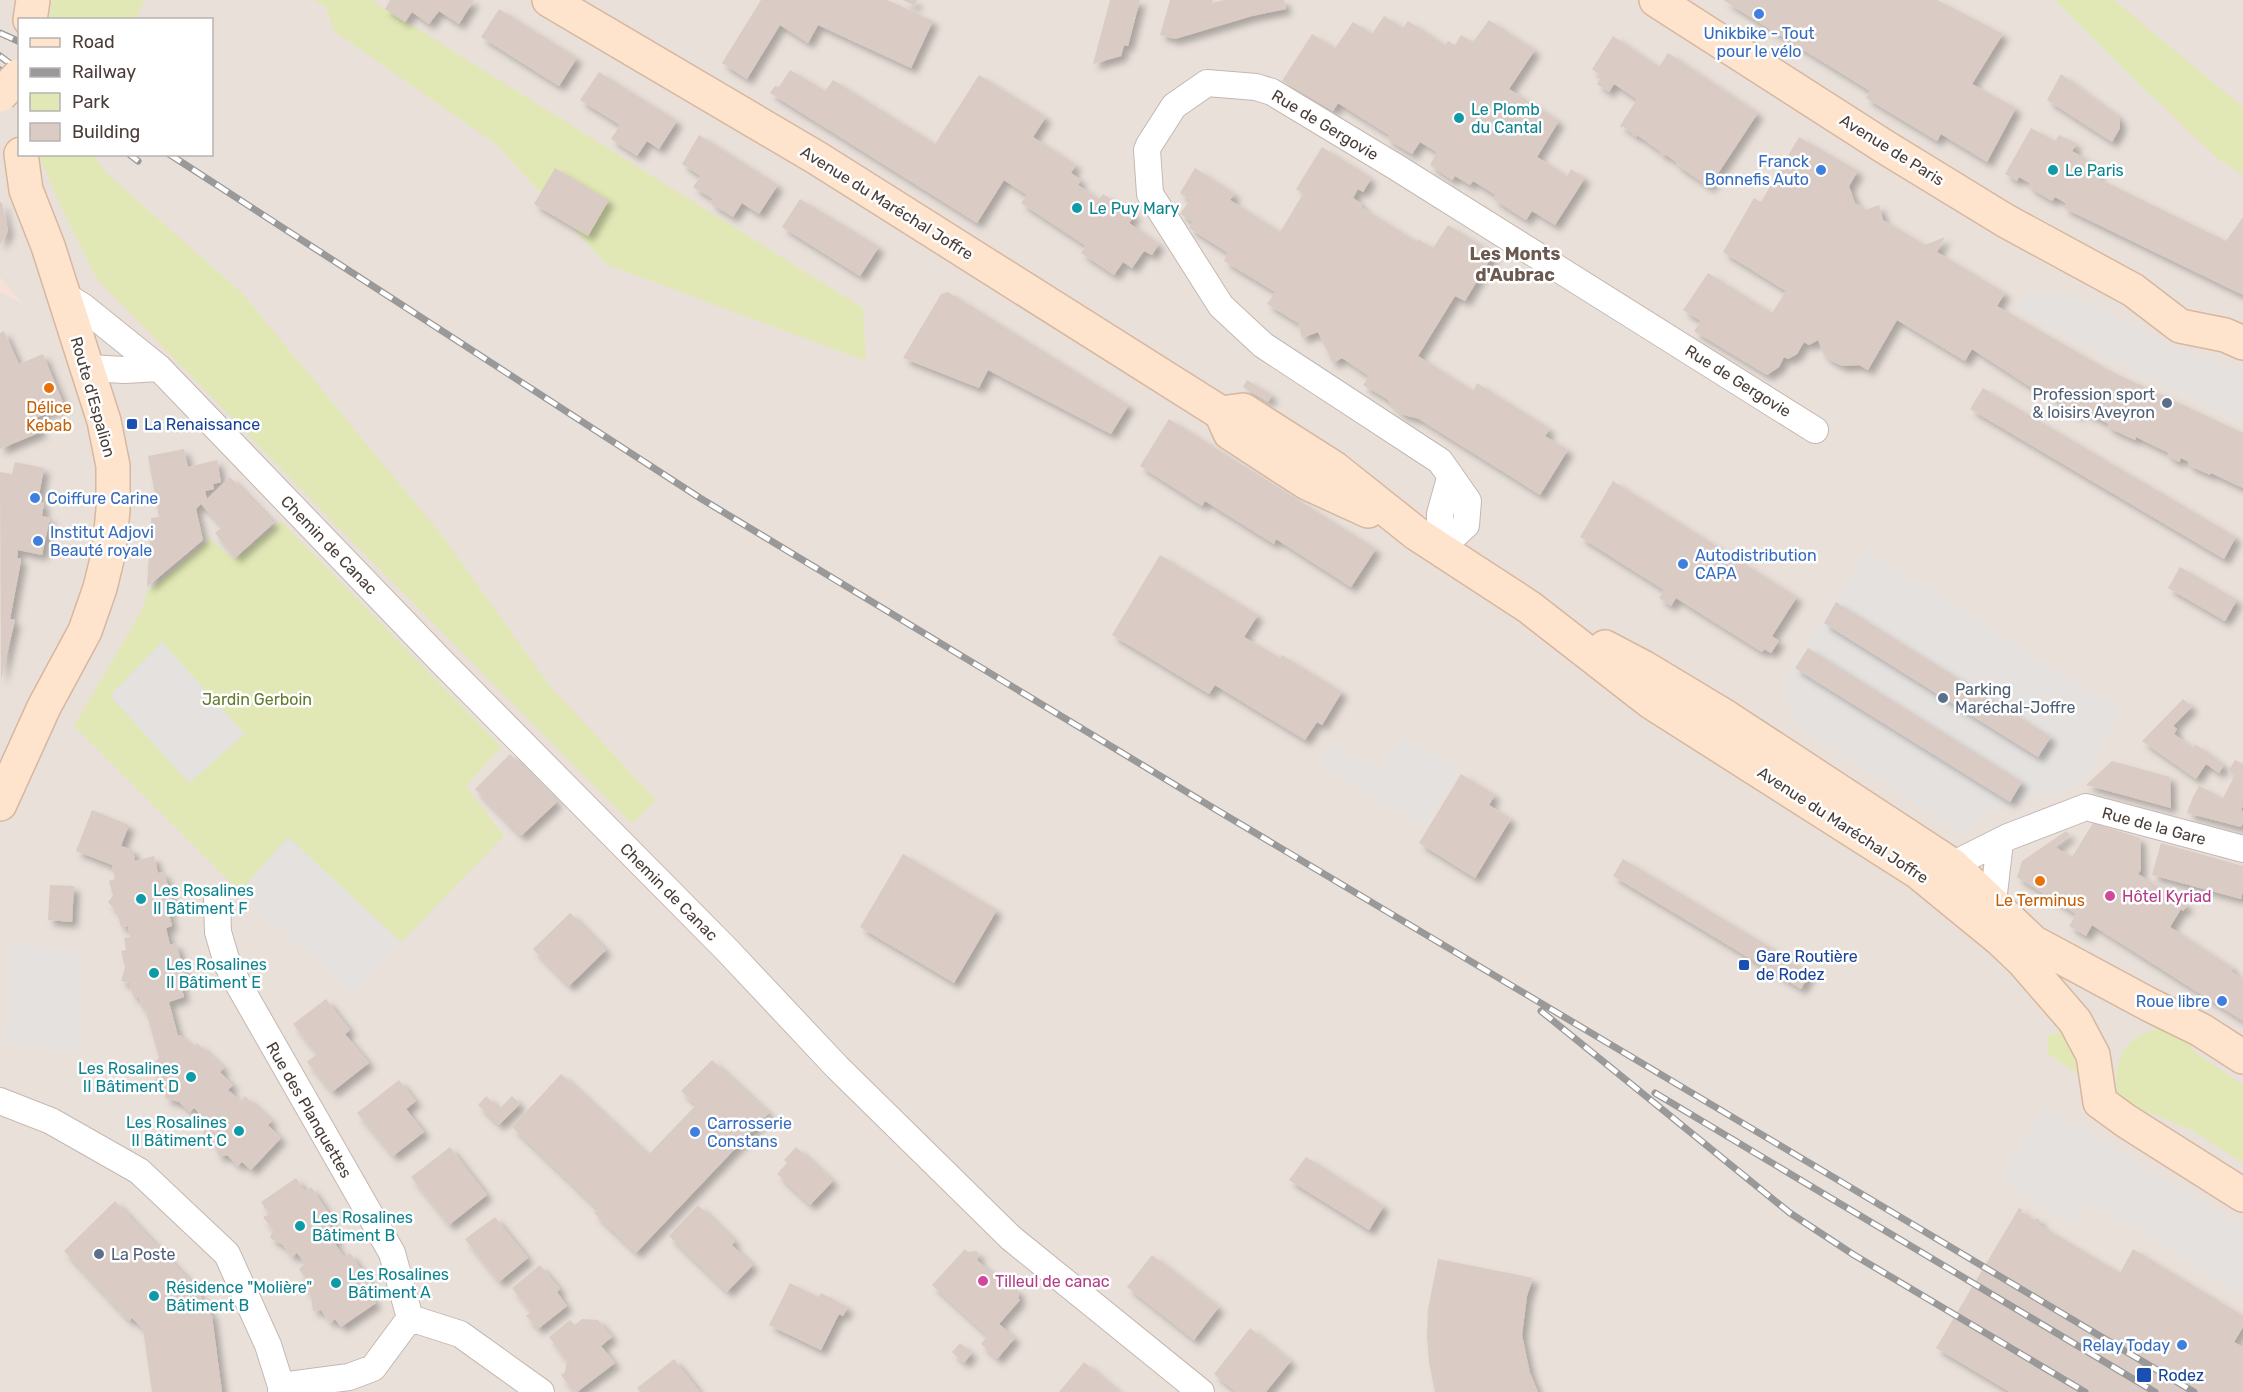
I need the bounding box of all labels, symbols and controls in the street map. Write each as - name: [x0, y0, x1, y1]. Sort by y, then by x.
- marker: Unikbike - Tout pour le vélo: [1752, 7, 1766, 21]
- legend: [18, 18, 213, 156]
- place label: Unikbike - Tout pour le vélo: [1703, 24, 1815, 61]
- text: Road: [72, 31, 115, 53]
- text: Railway: [72, 61, 136, 83]
- street label: Rue de Gergovie: [1268, 86, 1382, 164]
- text: Park: [72, 91, 110, 113]
- place label: Le Plomb du Cantal: [1471, 100, 1542, 137]
- street label: Avenue de Paris: [1836, 110, 1948, 190]
- marker: Le Plomb du Cantal: [1452, 111, 1466, 125]
- text: Building: [72, 121, 140, 143]
- street label: Avenue du Maréchal Joffre: [797, 142, 977, 264]
- place label: Franck Bonnefis Auto: [1705, 152, 1810, 189]
- place label: Le Paris: [2065, 161, 2124, 180]
- marker: Franck Bonnefis Auto: [1814, 163, 1828, 177]
- marker: Le Paris: [2046, 163, 2060, 177]
- place label: Le Puy Mary: [1089, 199, 1180, 218]
- marker: Le Puy Mary: [1070, 201, 1084, 215]
- district label: Les Monts d'Aubrac: [1470, 243, 1560, 286]
- street label: Route d'Espalion: [67, 335, 119, 459]
- street label: Rue de Gergovie: [1682, 341, 1794, 421]
- marker: Délice Kebab: [42, 381, 56, 395]
- place label: Profession sport & loisirs Aveyron: [2032, 385, 2155, 422]
- marker: Profession sport & loisirs Aveyron: [2160, 396, 2174, 410]
- place label: Délice Kebab: [26, 398, 72, 435]
- place label: La Renaissance: [144, 415, 260, 434]
- marker: La Renaissance: [125, 417, 139, 431]
- place label: Coiffure Carine: [47, 489, 158, 508]
- marker: Coiffure Carine: [28, 491, 42, 505]
- street label: Chemin de Canac: [277, 492, 381, 599]
- place label: Institut Adjovi Beauté royale: [50, 523, 154, 560]
- marker: Institut Adjovi Beauté royale: [31, 534, 45, 548]
- place label: Autodistribution CAPA: [1695, 546, 1817, 583]
- marker: Autodistribution CAPA: [1676, 557, 1690, 571]
- place label: Parking Maréchal-Joffre: [1955, 680, 2075, 717]
- park label: Jardin Gerboin: [202, 690, 312, 709]
- marker: Parking Maréchal-Joffre: [1936, 691, 1950, 705]
- street label: Avenue du Maréchal Joffre: [1754, 763, 1932, 887]
- street label: Rue de la Gare: [2100, 803, 2208, 849]
- street label: Chemin de Canac: [616, 839, 722, 945]
- marker: Le Terminus: [2033, 874, 2047, 888]
- place label: Les Rosalines II Bâtiment F: [153, 881, 254, 918]
- place label: Hôtel Kyriad: [2122, 887, 2212, 906]
- marker: Hôtel Kyriad: [2103, 889, 2117, 903]
- place label: Le Terminus: [1995, 891, 2085, 910]
- marker: Les Rosalines II Bâtiment F: [134, 892, 148, 906]
- place label: Gare Routière de Rodez: [1756, 947, 1858, 984]
- place label: Les Rosalines II Bâtiment E: [166, 955, 267, 992]
- marker: Gare Routière de Rodez: [1737, 958, 1751, 972]
- marker: Les Rosalines II Bâtiment E: [147, 966, 161, 980]
- place label: Roue libre: [2136, 992, 2210, 1011]
- marker: Roue libre: [2215, 994, 2229, 1008]
- street label: Rue des Planquettes: [262, 1039, 356, 1181]
- place label: Les Rosalines II Bâtiment D: [78, 1059, 179, 1096]
- marker: Les Rosalines II Bâtiment D: [184, 1070, 198, 1084]
- place label: Les Rosalines II Bâtiment C: [126, 1113, 227, 1150]
- place label: Carrosserie Constans: [707, 1114, 792, 1151]
- marker: Les Rosalines II Bâtiment C: [232, 1124, 246, 1138]
- marker: Carrosserie Constans: [688, 1125, 702, 1139]
- place label: Les Rosalines Bâtiment B: [312, 1208, 413, 1245]
- marker: Les Rosalines Bâtiment B: [293, 1219, 307, 1233]
- place label: La Poste: [111, 1245, 176, 1264]
- marker: La Poste: [92, 1247, 106, 1261]
- place label: Les Rosalines Bâtiment A: [348, 1265, 449, 1302]
- place label: Tilleul de canac: [995, 1272, 1110, 1291]
- marker: Tilleul de canac: [976, 1274, 990, 1288]
- marker: Les Rosalines Bâtiment A: [329, 1276, 343, 1290]
- place label: Résidence "Molière" Bâtiment B: [166, 1278, 312, 1315]
- marker: Résidence "Molière" Bâtiment B: [147, 1289, 161, 1303]
- place label: Relay Today: [2082, 1336, 2170, 1355]
- marker: Relay Today: [2175, 1338, 2189, 1352]
- marker: Rodez: [2135, 1366, 2153, 1384]
- place label: Rodez: [2158, 1366, 2204, 1385]

